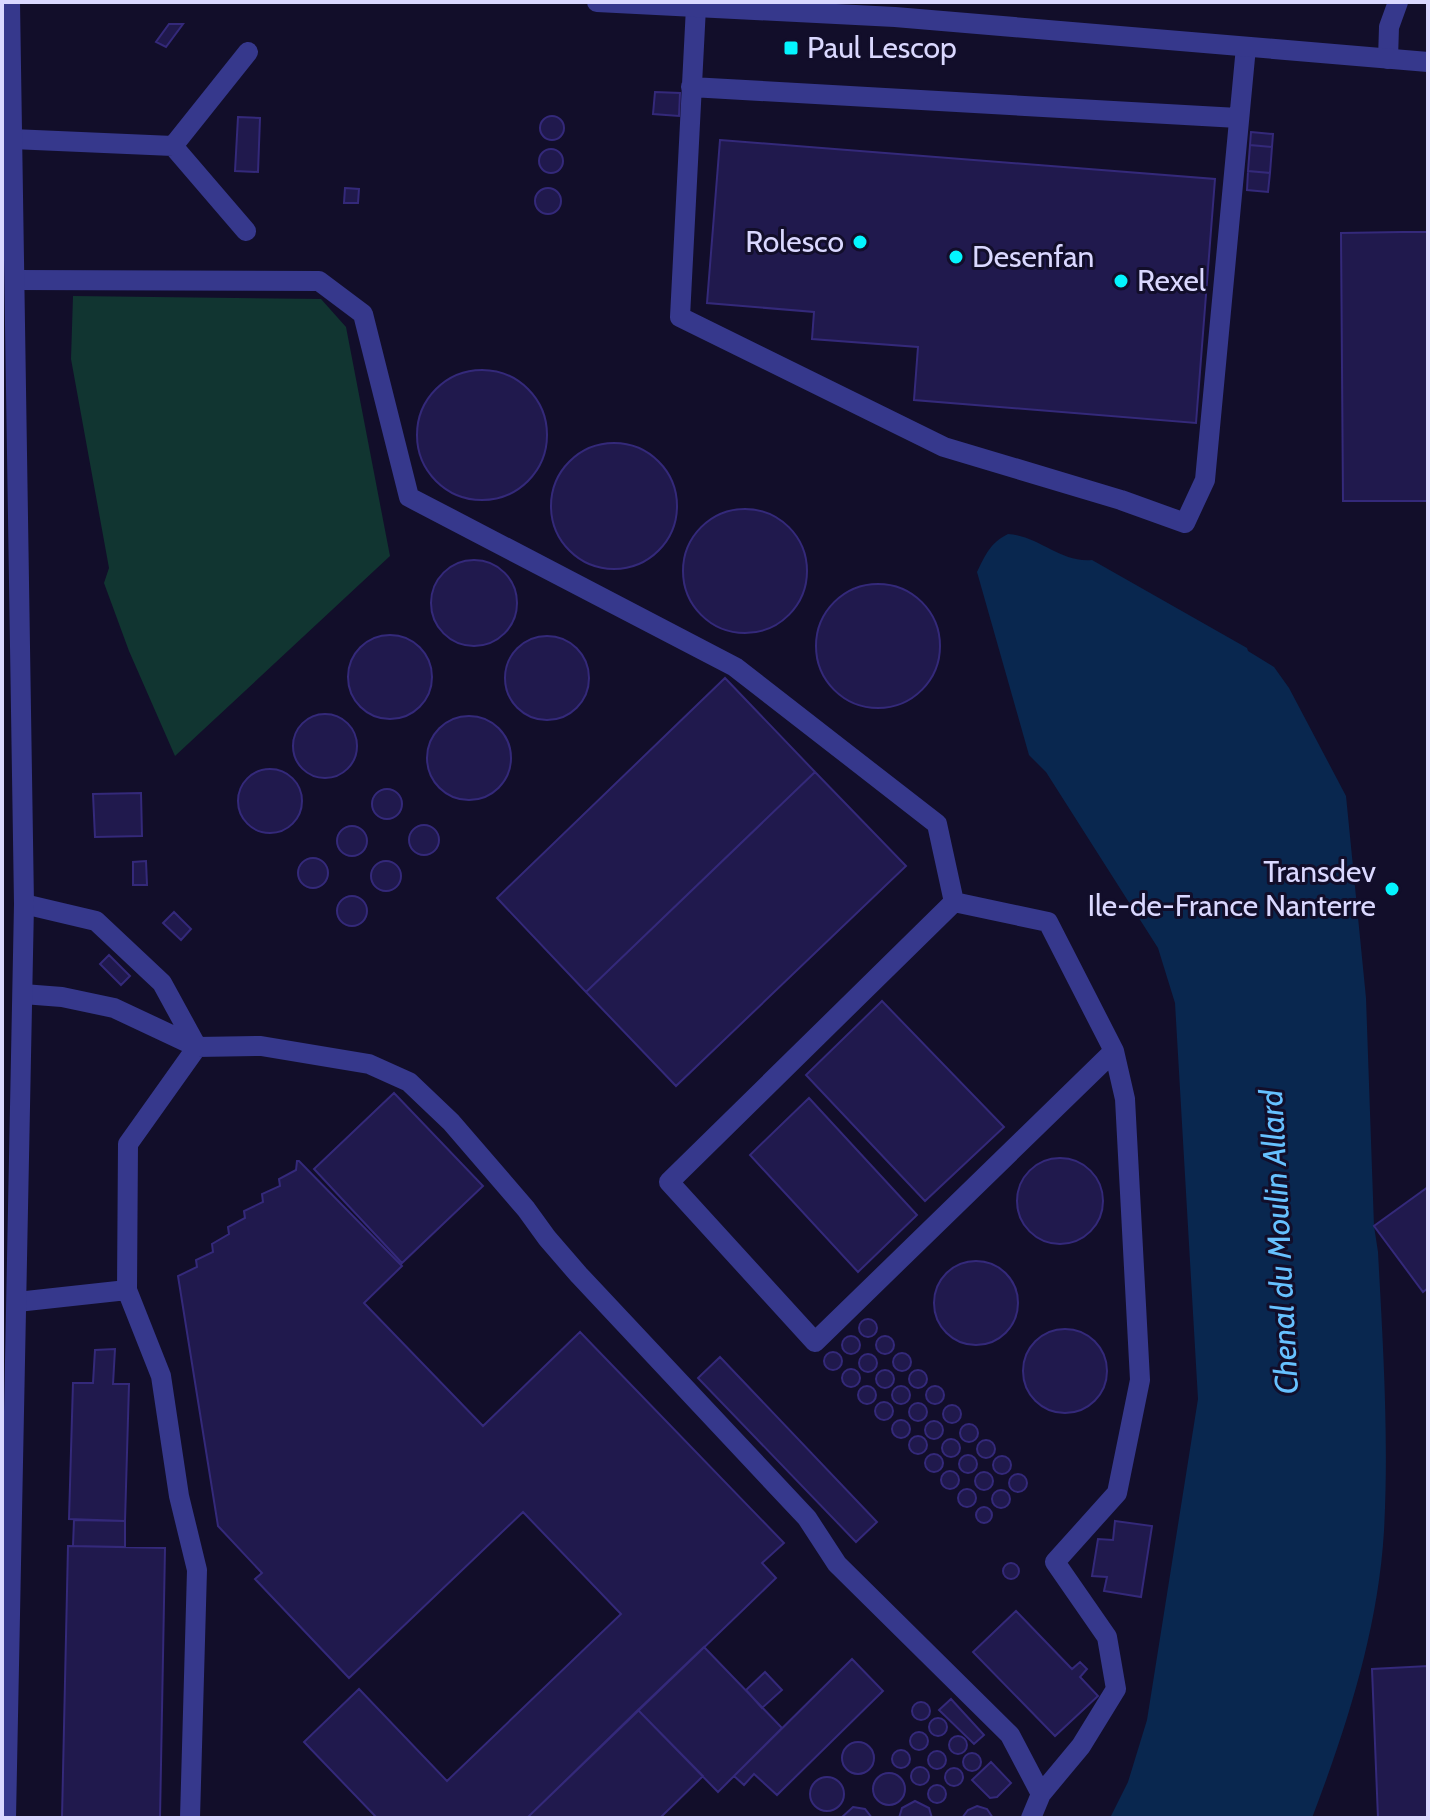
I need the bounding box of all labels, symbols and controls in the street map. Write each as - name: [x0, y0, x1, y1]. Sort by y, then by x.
- place label: Paul Lescop: [807, 29, 957, 66]
- marker: Paul Lescop: [782, 39, 800, 57]
- place label: Rolesco: [745, 223, 844, 260]
- marker: Rolesco: [851, 233, 869, 251]
- place label: Desenfan: [972, 238, 1094, 275]
- marker: Desenfan: [947, 248, 965, 266]
- place label: Rexel: [1137, 262, 1206, 299]
- marker: Rexel: [1112, 272, 1130, 290]
- place label: Transdev Ile-de-France Nanterre: [1088, 853, 1376, 924]
- marker: Transdev Ile-de-France Nanterre: [1383, 880, 1401, 898]
- water label: Chenal du Moulin Allard: [1251, 1087, 1306, 1395]

